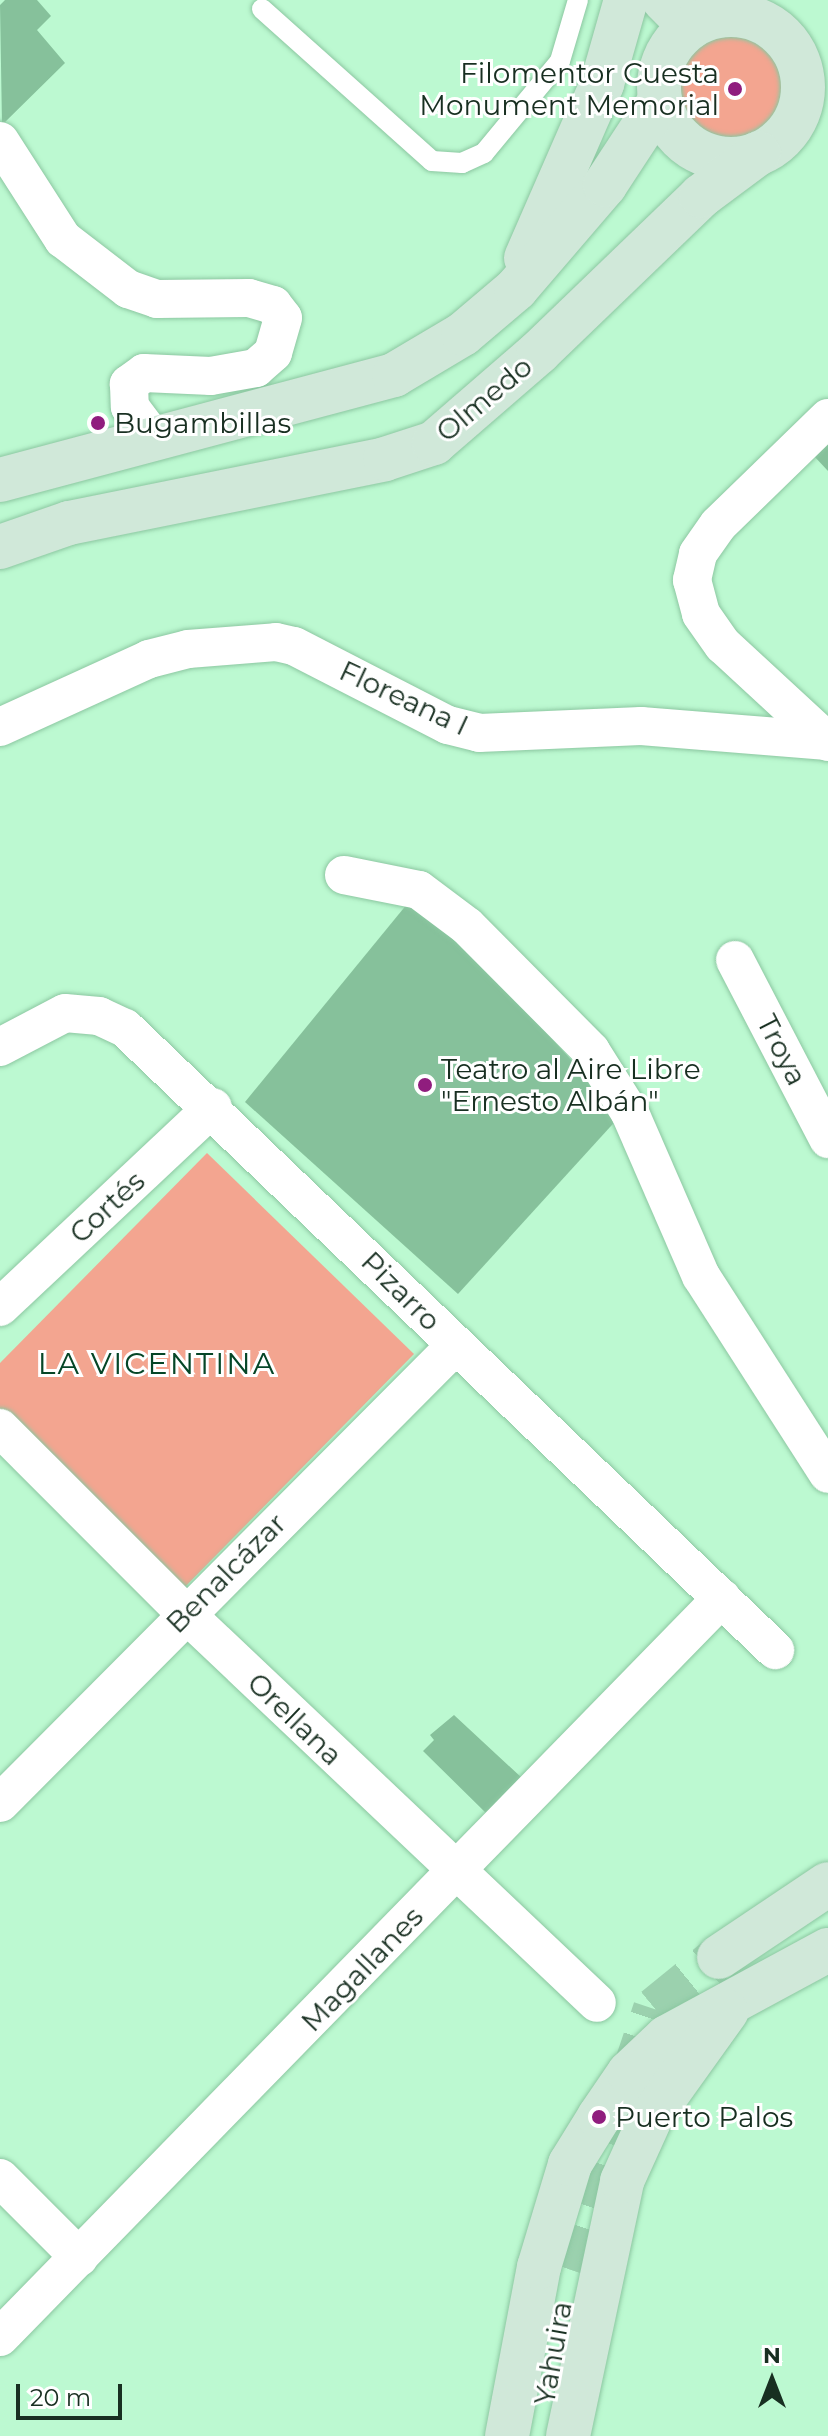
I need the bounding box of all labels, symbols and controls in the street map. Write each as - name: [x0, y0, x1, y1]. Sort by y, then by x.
- place label: Filomentor Cuesta Monument Memorial: [419, 56, 719, 122]
- marker: Filomentor Cuesta Monument Memorial: [726, 80, 744, 98]
- street label: Olmedo: [429, 349, 539, 449]
- place label: Bugambillas: [114, 406, 291, 440]
- marker: Bugambillas: [89, 414, 107, 432]
- street label: Floreana I: [334, 654, 474, 742]
- street label: Troya: [750, 1009, 814, 1091]
- place label: Teatro al Aire Libre "Ernesto Albán": [441, 1052, 701, 1118]
- marker: Teatro al Aire Libre "Ernesto Albán": [416, 1076, 434, 1094]
- street label: Cortés: [63, 1164, 151, 1250]
- street label: Pizarro: [355, 1245, 447, 1337]
- district label: LA VICENTINA: [38, 1346, 276, 1382]
- street label: Benalcázar: [159, 1506, 293, 1640]
- street label: Orellana: [241, 1666, 349, 1772]
- street label: Magallanes: [294, 1900, 430, 2038]
- place label: Puerto Palos: [615, 2100, 793, 2134]
- marker: Puerto Palos: [590, 2108, 608, 2126]
- street label: Yahuira: [527, 2299, 579, 2407]
- north arrow: [732, 2340, 812, 2420]
- text: N: [763, 2342, 781, 2369]
- scale bar: [20, 2368, 126, 2418]
- text: 20 m: [30, 2383, 91, 2412]

